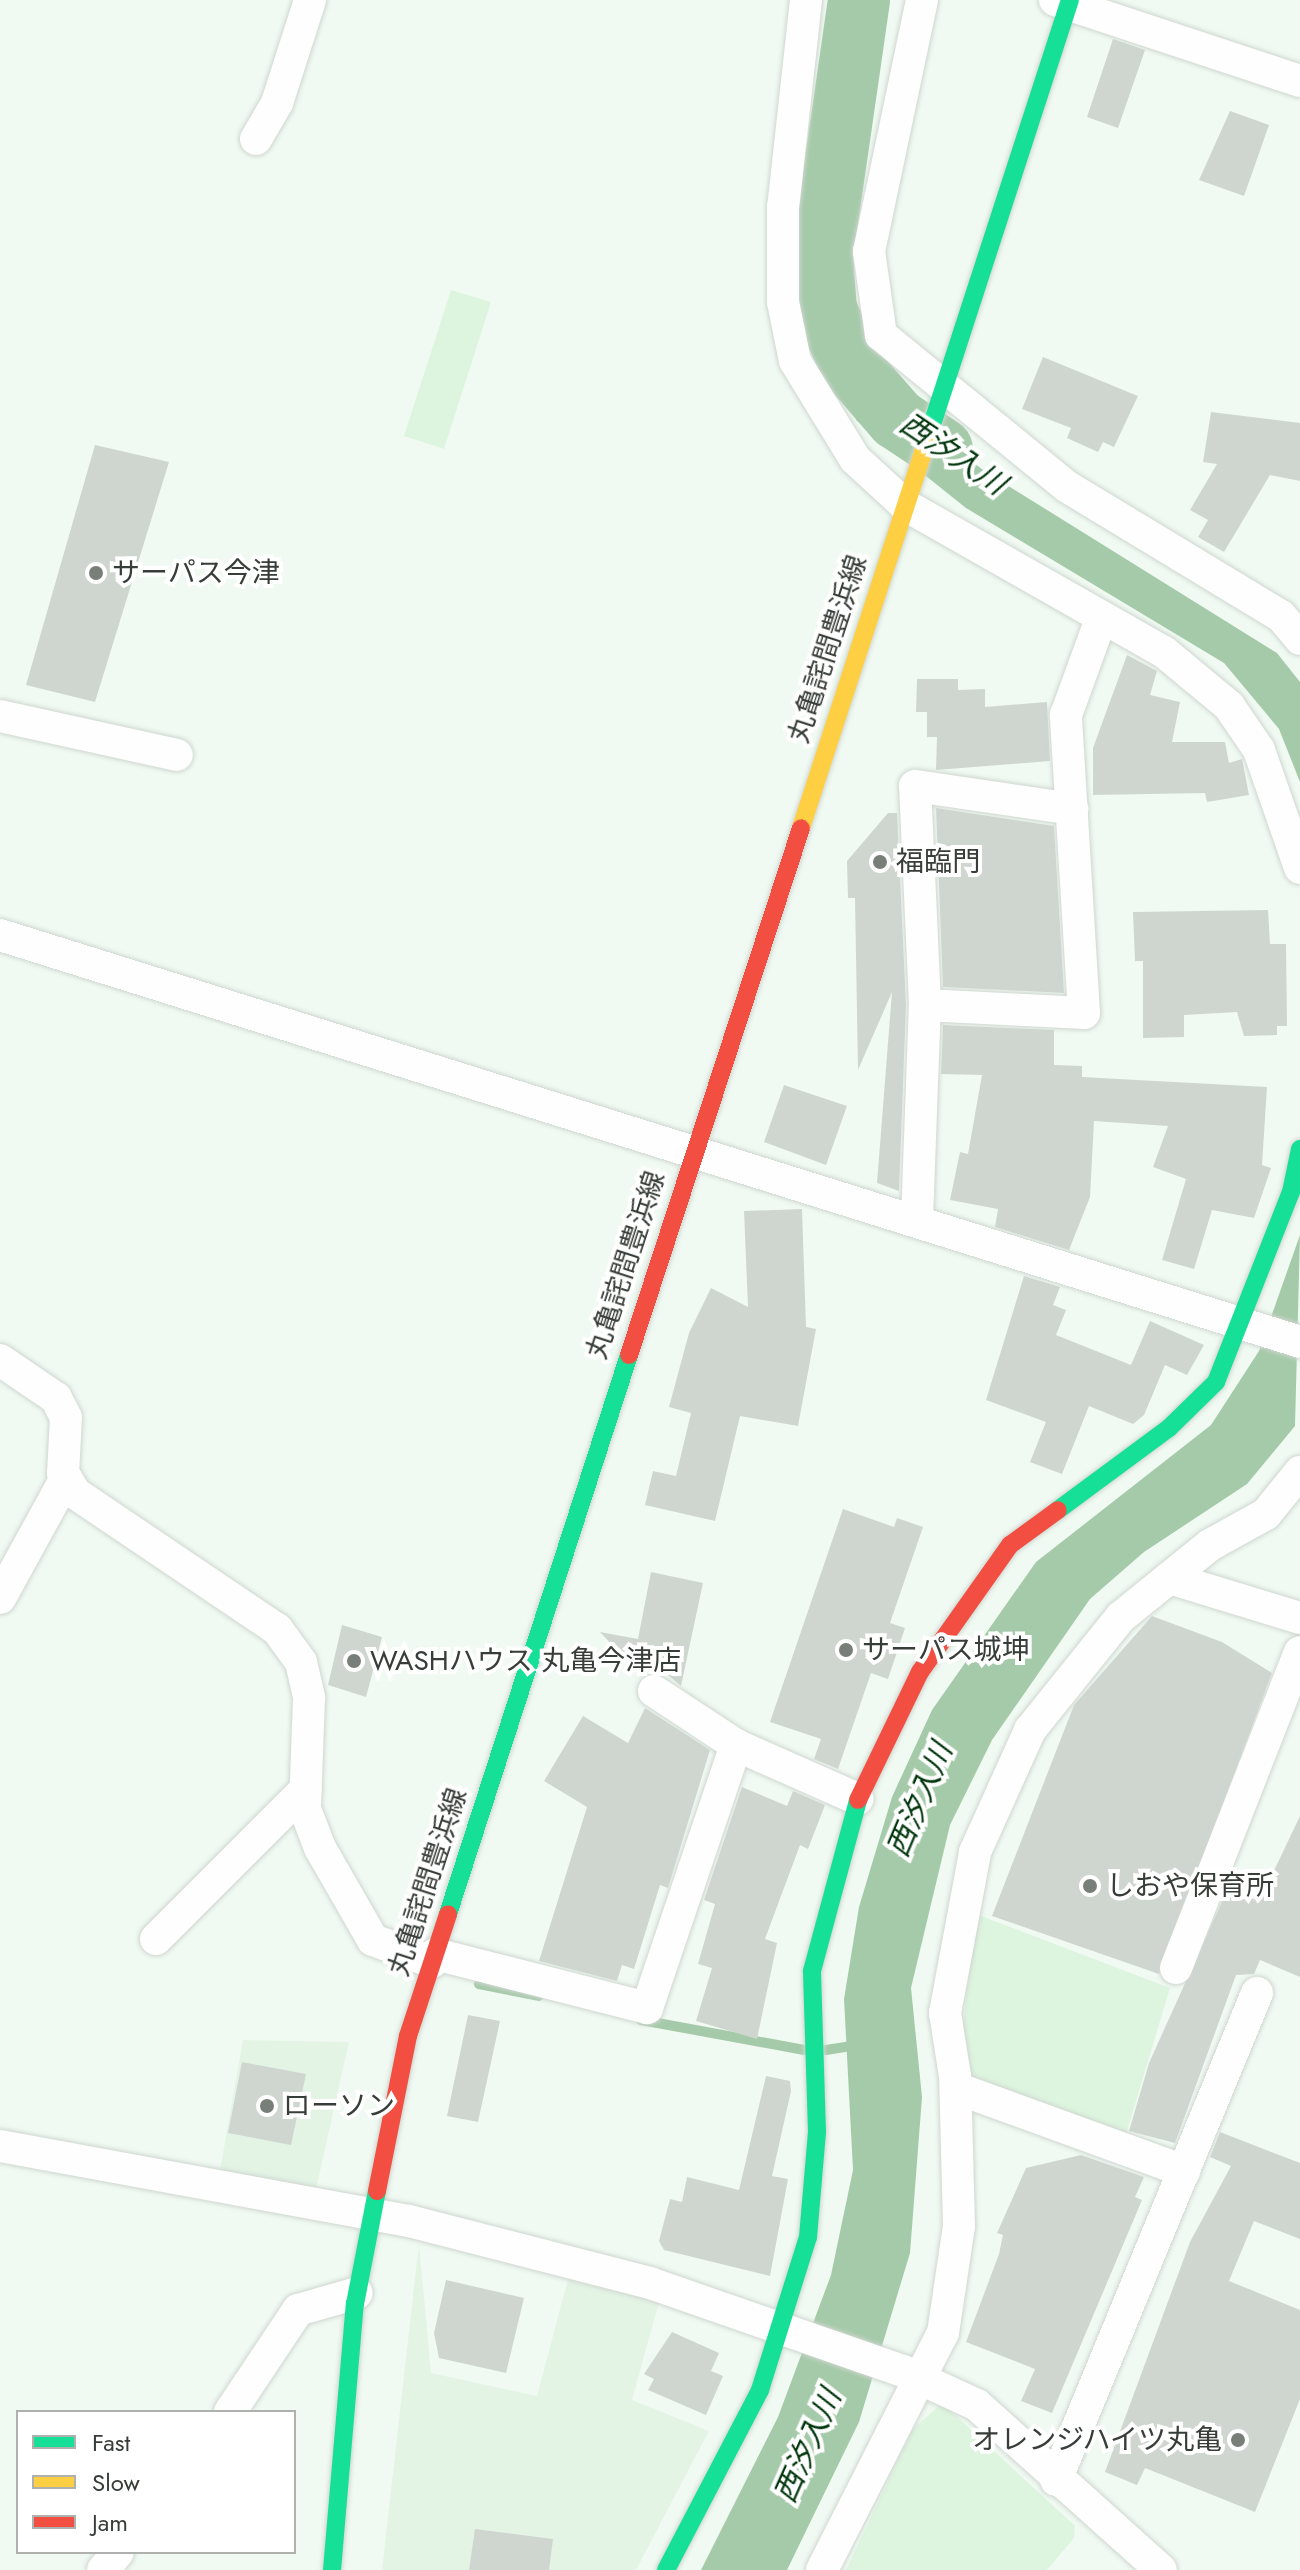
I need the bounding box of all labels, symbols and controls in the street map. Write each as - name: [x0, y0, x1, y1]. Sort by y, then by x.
- water label: 西汐入川: [893, 406, 1013, 502]
- street label: 丸亀詫間豊浜線: [782, 551, 874, 747]
- place label: サーパス今津: [112, 556, 280, 590]
- marker: サーパス今津: [87, 564, 105, 582]
- place label: 福臨門: [896, 845, 980, 879]
- marker: 福臨門: [871, 853, 889, 871]
- street label: 丸亀詫間豊浜線: [580, 1167, 672, 1363]
- place label: サーパス城坤: [862, 1633, 1030, 1667]
- marker: サーパス城坤: [837, 1641, 855, 1659]
- place label: WASHハウス 丸亀今津店: [370, 1644, 681, 1678]
- marker: WASHハウス 丸亀今津店: [345, 1652, 363, 1670]
- water label: 西汐入川: [880, 1738, 960, 1862]
- street label: 丸亀詫間豊浜線: [382, 1784, 474, 1980]
- place label: しおや保育所: [1106, 1869, 1274, 1903]
- marker: しおや保育所: [1081, 1877, 1099, 1895]
- place label: ローソン: [283, 2089, 395, 2123]
- marker: ローソン: [258, 2097, 276, 2115]
- water label: 西汐入川: [767, 2384, 849, 2508]
- legend: [16, 2410, 296, 2554]
- place label: オレンジハイツ丸亀: [970, 2423, 1222, 2457]
- text: Fast: [92, 2425, 130, 2460]
- marker: オレンジハイツ丸亀: [1229, 2431, 1247, 2449]
- text: Slow: [92, 2465, 140, 2500]
- text: Jam: [92, 2505, 128, 2540]

